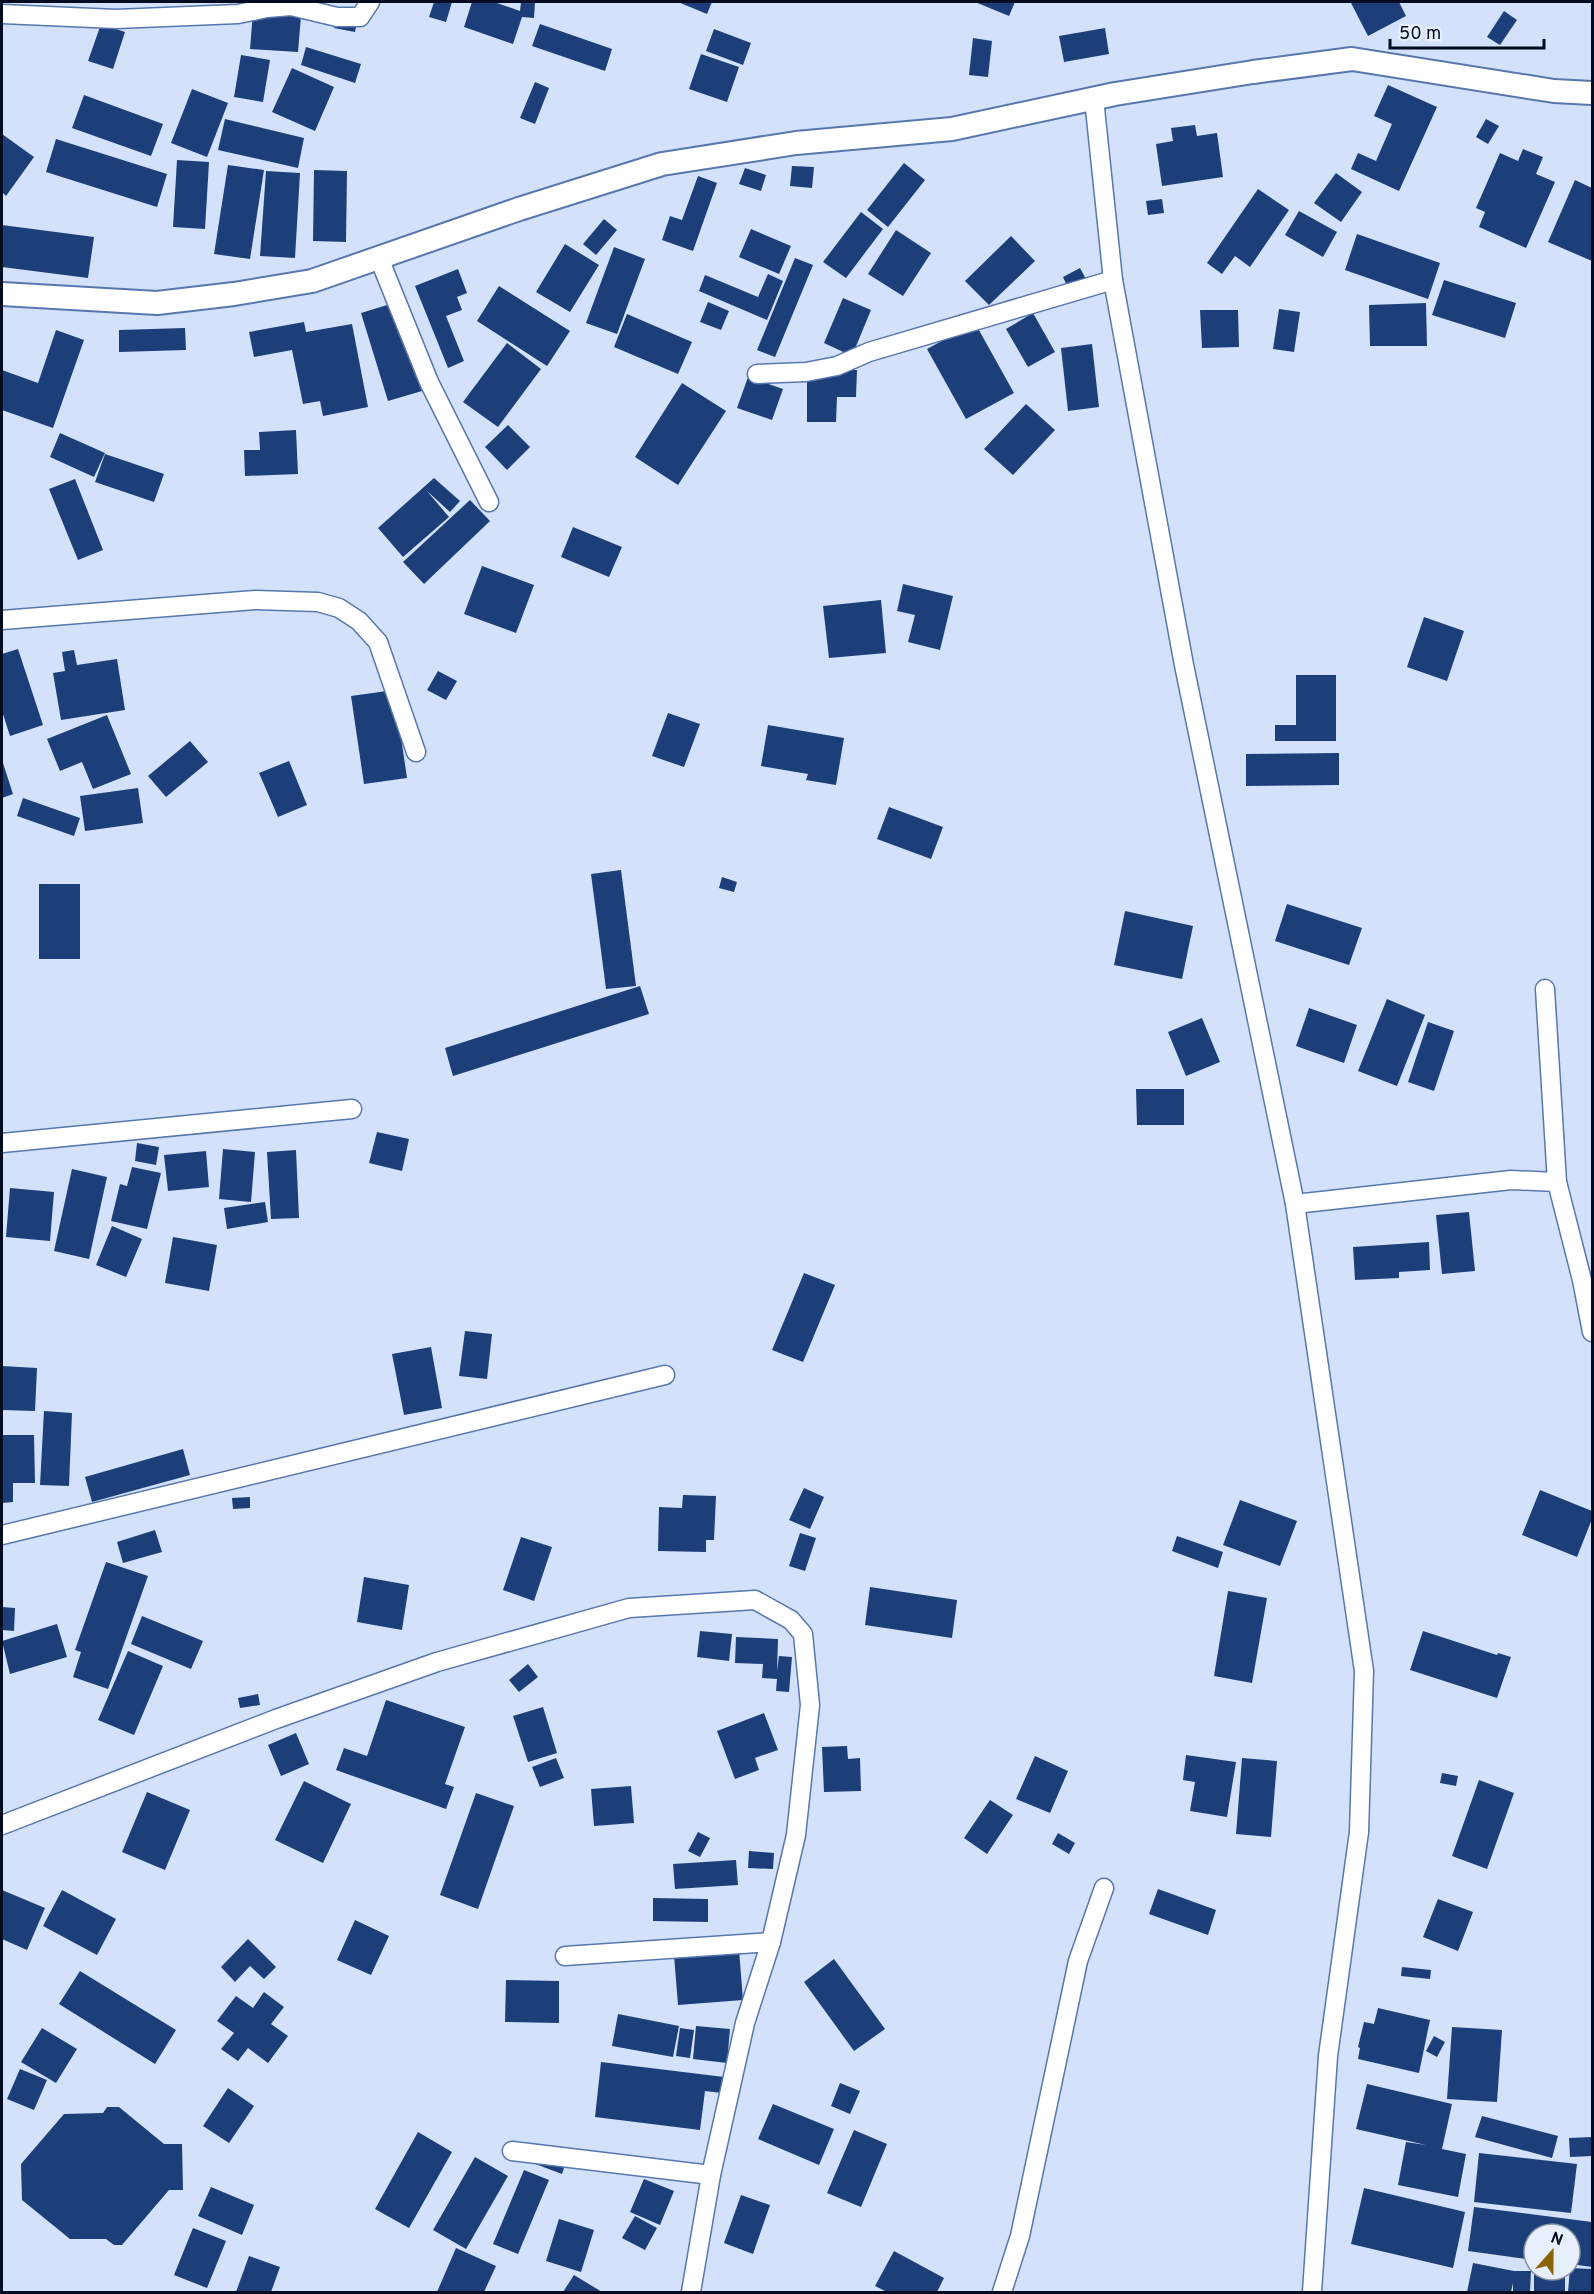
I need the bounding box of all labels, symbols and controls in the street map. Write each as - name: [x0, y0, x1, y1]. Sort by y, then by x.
- scale bar: [1390, 12, 1544, 50]
- text: 50 m: [1399, 23, 1441, 46]
- north arrow: [1522, 2222, 1582, 2282]
- text: N: [1548, 2228, 1566, 2251]

